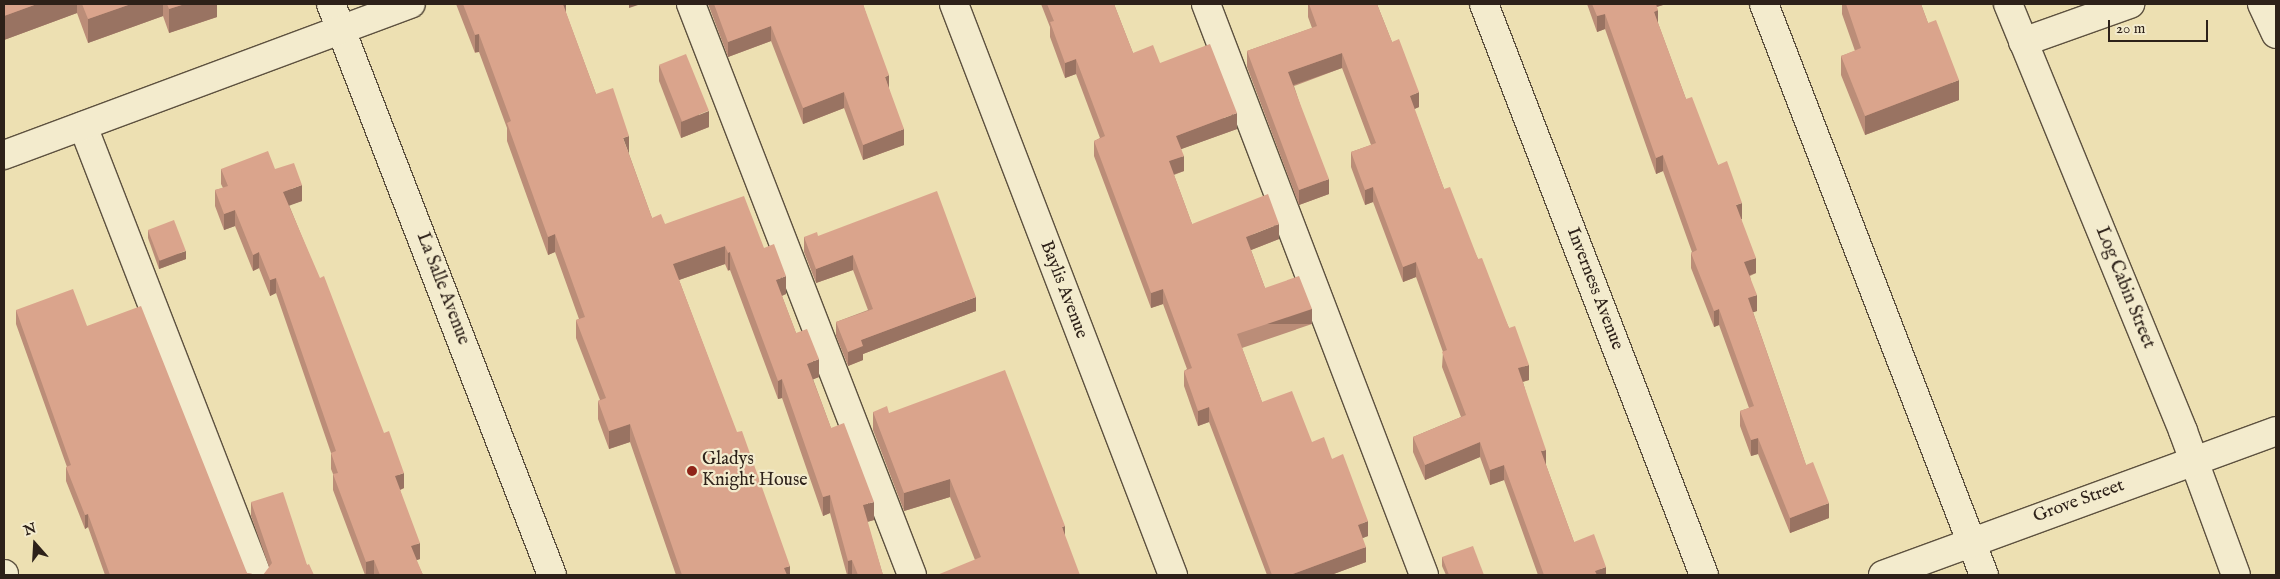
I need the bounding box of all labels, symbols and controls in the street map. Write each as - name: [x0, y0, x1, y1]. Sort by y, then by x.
- scale bar: [2110, 10, 2210, 42]
- text: 20 m: [2116, 19, 2145, 38]
- street label: Log Cabin Street: [2090, 224, 2158, 352]
- street label: Inverness Avenue: [1561, 225, 1627, 353]
- street label: La Salle Avenue: [411, 230, 473, 348]
- street label: Baylis Avenue: [1034, 238, 1092, 342]
- place label: Gladys Knight House: [702, 450, 808, 492]
- marker: Gladys Knight House: [686, 465, 698, 477]
- street label: Grove Street: [2031, 476, 2127, 528]
- north arrow: [10, 519, 60, 569]
- text: N: [21, 519, 39, 540]

